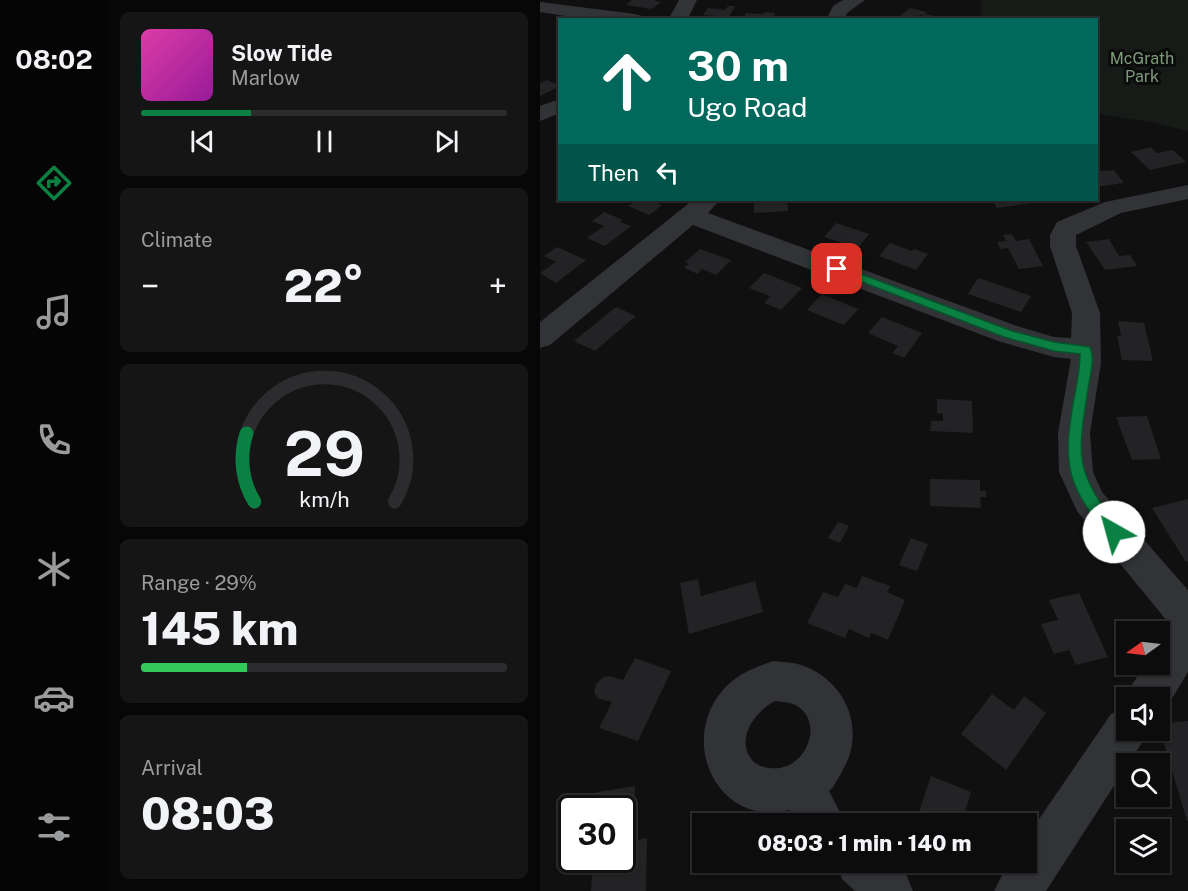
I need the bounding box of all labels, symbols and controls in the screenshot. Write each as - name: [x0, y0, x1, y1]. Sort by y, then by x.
- text: Slow Tide: [231, 40, 333, 66]
- text: 30 m: [687, 41, 789, 90]
- icon: ahead: [588, 42, 666, 120]
- text: 08:02: [15, 43, 93, 75]
- park label: McGrath Park: [1110, 49, 1174, 86]
- text: Marlow: [231, 66, 300, 90]
- text: Ugo Road: [687, 91, 807, 123]
- icon: previous: [186, 125, 219, 158]
- icon: pause: [308, 125, 341, 158]
- icon: next: [430, 125, 463, 158]
- icon: left: [651, 156, 684, 189]
- text: Then: [588, 160, 639, 186]
- icon: directions: [33, 162, 75, 204]
- text: Climate: [141, 228, 213, 252]
- pin: [811, 243, 862, 294]
- icon: arrive: [820, 252, 853, 285]
- text: 22°: [284, 259, 364, 312]
- text: −: [141, 267, 159, 305]
- text: +: [489, 267, 507, 305]
- icon: music: [33, 291, 75, 333]
- text: 29: [284, 418, 364, 491]
- icon: phone: [33, 419, 75, 461]
- text: km/h: [299, 488, 349, 513]
- position arrow: [1082, 500, 1146, 564]
- icon: climate: [33, 548, 75, 590]
- text: Range · 29%: [141, 571, 257, 595]
- text: 145 km: [141, 602, 298, 655]
- north arrow: [1116, 621, 1170, 675]
- map controls: [1116, 621, 1170, 873]
- icon: car: [33, 677, 75, 719]
- button: sound: [1116, 687, 1170, 741]
- button: search: [1116, 753, 1170, 807]
- text: Arrival: [141, 756, 203, 780]
- text: 08:03: [141, 787, 275, 840]
- speed limit sign: 30: [558, 795, 636, 873]
- icon: filters: [33, 806, 75, 848]
- button: layers: [1116, 819, 1170, 873]
- text: 08:03 · 1 min · 140 m: [758, 830, 971, 856]

